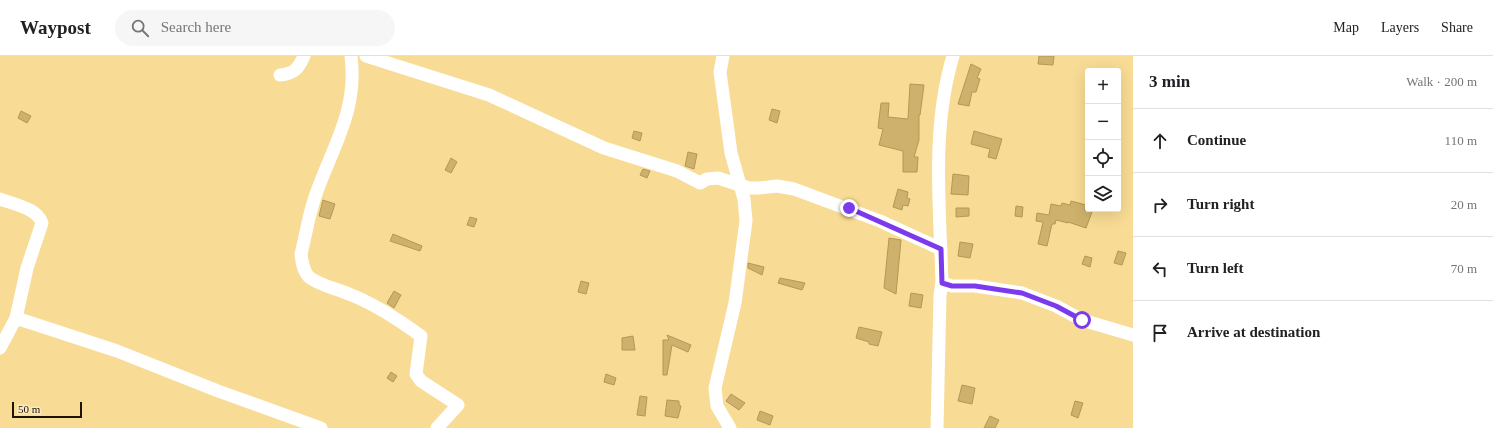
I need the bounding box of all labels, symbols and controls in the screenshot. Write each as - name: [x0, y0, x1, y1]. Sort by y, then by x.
- search box: [115, 10, 395, 46]
- text: Waypost: [20, 17, 91, 38]
- icon: search: [129, 17, 151, 39]
- text: Search here: [161, 19, 231, 35]
- text: Map: [1333, 20, 1359, 35]
- text: Layers: [1381, 20, 1419, 35]
- text: Share: [1441, 20, 1473, 35]
- map controls: [1085, 68, 1121, 212]
- button: +: [1085, 68, 1121, 104]
- text: 3 min: [1149, 72, 1190, 91]
- text: Walk · 200 m: [1406, 74, 1477, 89]
- button: −: [1085, 104, 1121, 140]
- icon: ahead: [1149, 130, 1171, 152]
- text: Continue: [1187, 132, 1246, 148]
- text: 110 m: [1445, 133, 1477, 148]
- button: locate: [1085, 140, 1121, 176]
- button: layers: [1085, 176, 1121, 212]
- icon: right: [1149, 194, 1171, 216]
- text: Turn right: [1187, 196, 1254, 212]
- text: 20 m: [1451, 197, 1477, 212]
- route end: [840, 199, 858, 217]
- icon: left: [1149, 258, 1171, 280]
- text: Turn left: [1187, 260, 1244, 276]
- text: 70 m: [1451, 261, 1477, 276]
- route start: [1073, 311, 1091, 329]
- icon: arrive: [1149, 322, 1171, 344]
- text: Arrive at destination: [1187, 324, 1320, 340]
- scale bar: [12, 400, 82, 419]
- text: 50 m: [18, 403, 40, 415]

